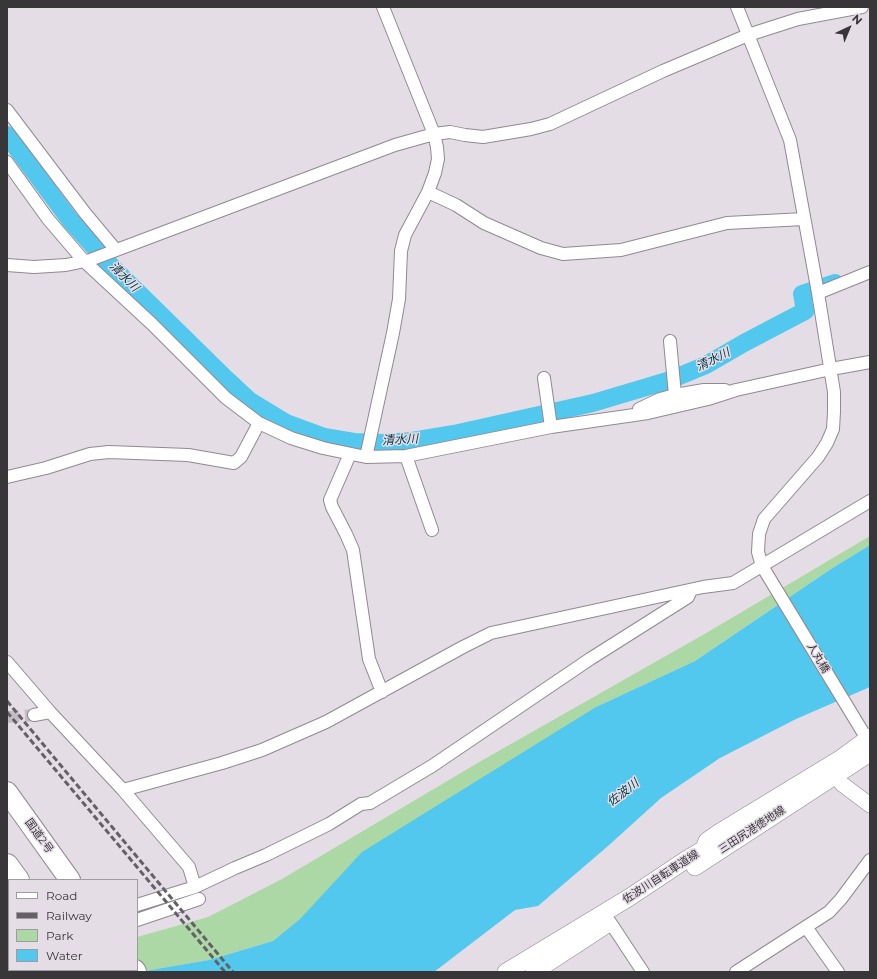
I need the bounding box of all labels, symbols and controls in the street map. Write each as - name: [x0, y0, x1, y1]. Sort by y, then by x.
- north arrow: [829, 8, 869, 48]
- text: N: [849, 11, 865, 27]
- water label: 清水川: [106, 259, 142, 295]
- water label: 清水川: [694, 345, 732, 375]
- water label: 清水川: [382, 432, 418, 448]
- street label: 人丸橋: [804, 640, 832, 676]
- water label: 佐波川: [604, 776, 642, 810]
- street label: 三田尻港徳地線: [716, 803, 788, 857]
- street label: 国道2号: [22, 816, 56, 856]
- street label: 佐波川自転車道線: [621, 848, 701, 906]
- legend: [8, 879, 138, 971]
- text: Road: [46, 888, 77, 903]
- text: Railway: [46, 908, 92, 923]
- text: Park: [46, 928, 73, 943]
- text: Water: [46, 948, 82, 963]

